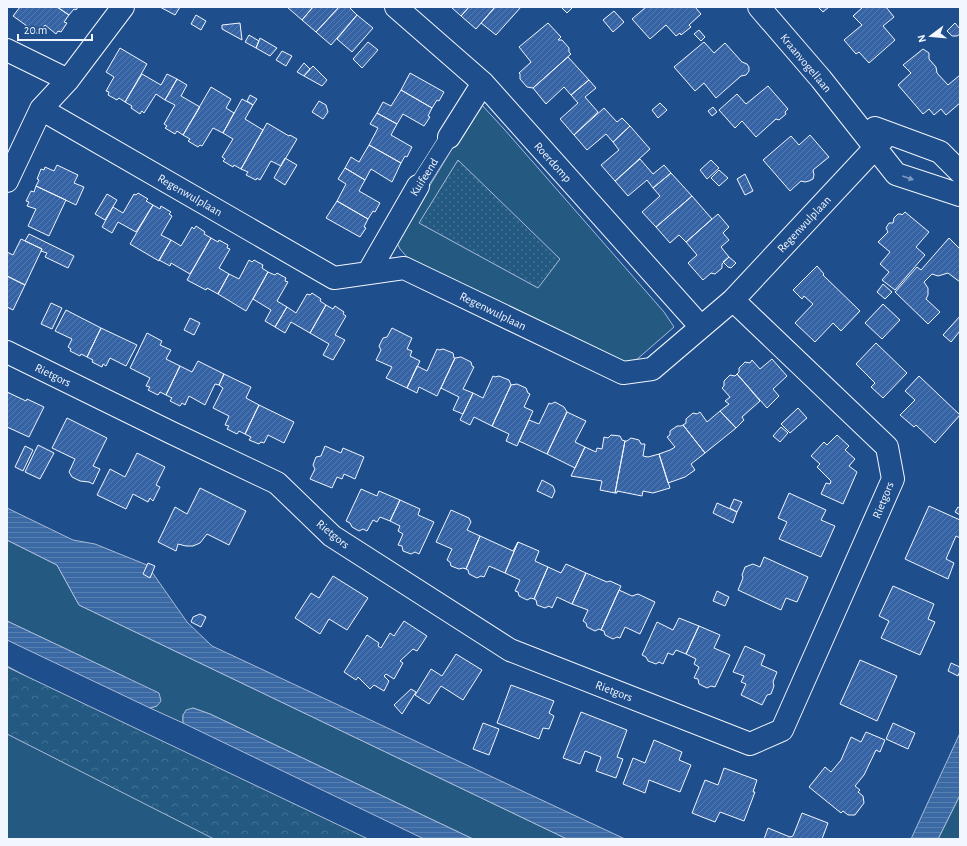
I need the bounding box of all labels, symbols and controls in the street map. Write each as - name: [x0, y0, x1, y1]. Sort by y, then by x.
- scale bar: [18, 16, 92, 42]
- north arrow: [911, 16, 951, 56]
- text: 20 m: [24, 24, 47, 36]
- street label: Kraanvogellaan: [778, 31, 834, 95]
- text: N: [916, 33, 928, 44]
- street label: Roerdomp: [532, 140, 574, 184]
- street label: Kuifeend: [408, 156, 440, 198]
- street label: Regenwulplaan: [156, 172, 224, 218]
- one-way arrow: [902, 175, 914, 181]
- street label: Regenwulplaan: [775, 193, 833, 255]
- street label: Regenwulplaan: [458, 290, 528, 332]
- street label: Rietgors: [33, 361, 73, 389]
- street label: Rietgors: [870, 480, 896, 520]
- street label: Rietgors: [314, 517, 352, 551]
- street label: Rietgors: [594, 678, 634, 704]

